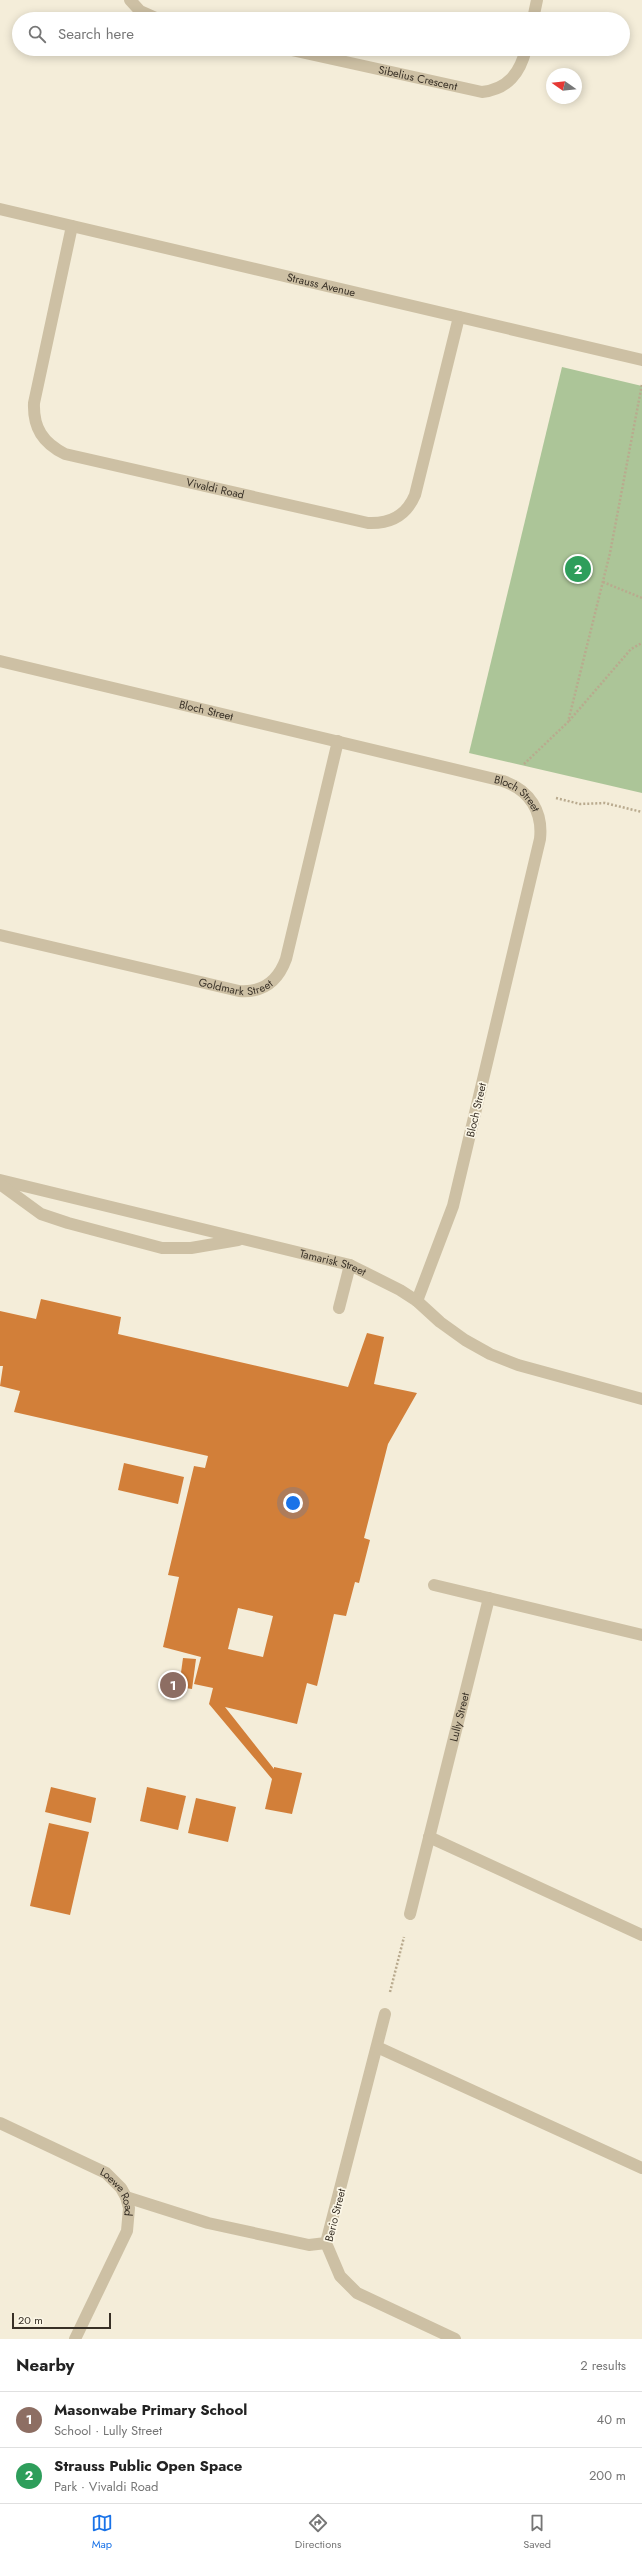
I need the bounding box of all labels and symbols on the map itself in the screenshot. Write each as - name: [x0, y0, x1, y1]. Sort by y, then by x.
- street label: Sibelius Crescent: [377, 61, 459, 94]
- north arrow: [546, 68, 582, 104]
- street label: Strauss Avenue: [285, 269, 357, 300]
- street label: Vivaldi Road: [185, 474, 246, 503]
- pin: 2: [565, 554, 591, 584]
- street label: Bloch Street: [177, 696, 235, 724]
- street label: Bloch Street: [493, 771, 544, 814]
- street label: Goldmark Street: [197, 974, 276, 999]
- street label: Bloch Street: [462, 1081, 490, 1139]
- street label: Tamarisk Street: [298, 1245, 369, 1280]
- your location: [283, 1493, 303, 1513]
- pin: 1: [160, 1670, 186, 1700]
- street label: Lully Street: [445, 1691, 473, 1743]
- street label: Loewe Road: [98, 2163, 137, 2217]
- street label: Berio Street: [321, 2187, 349, 2243]
- scale bar: [12, 2311, 111, 2330]

